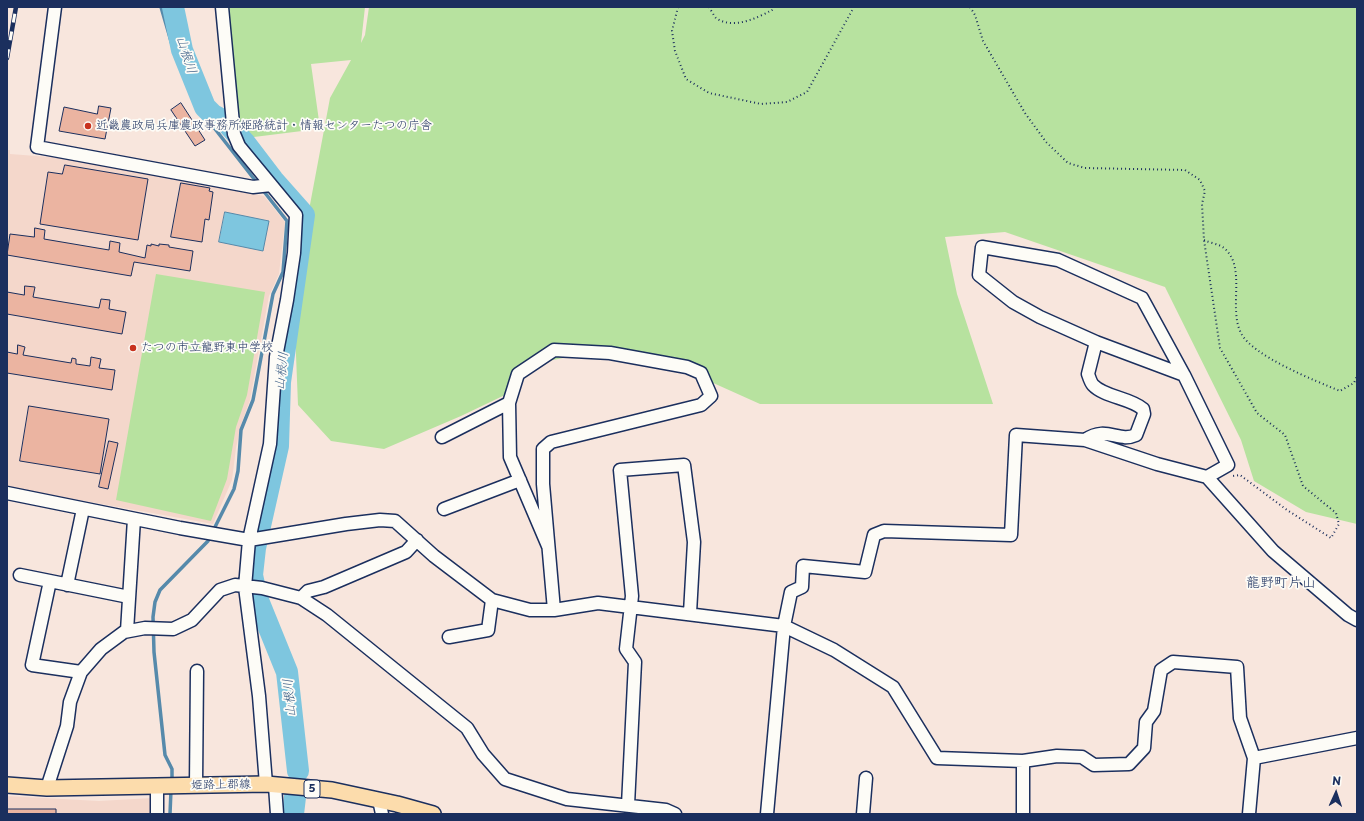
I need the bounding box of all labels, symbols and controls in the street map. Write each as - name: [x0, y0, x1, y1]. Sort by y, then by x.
- water label: 山根川: [173, 34, 199, 76]
- place label: 近畿農政局兵庫農政事務所姫路統計・情報センターたつの庁舎: [96, 119, 432, 133]
- marker: 近畿農政局兵庫農政事務所姫路統計・情報センターたつの庁舎: [83, 121, 93, 131]
- place label: たつの市立龍野東中学校: [141, 341, 273, 355]
- marker: たつの市立龍野東中学校: [128, 343, 138, 353]
- water label: 山根川: [272, 351, 292, 391]
- district label: 龍野町片山: [1246, 575, 1316, 591]
- water label: 山根川: [280, 678, 300, 718]
- text: N: [1332, 772, 1341, 789]
- north arrow: [1316, 773, 1356, 813]
- street label: 姫路上郡線: [191, 777, 251, 793]
- road number: 5: [304, 780, 320, 798]

